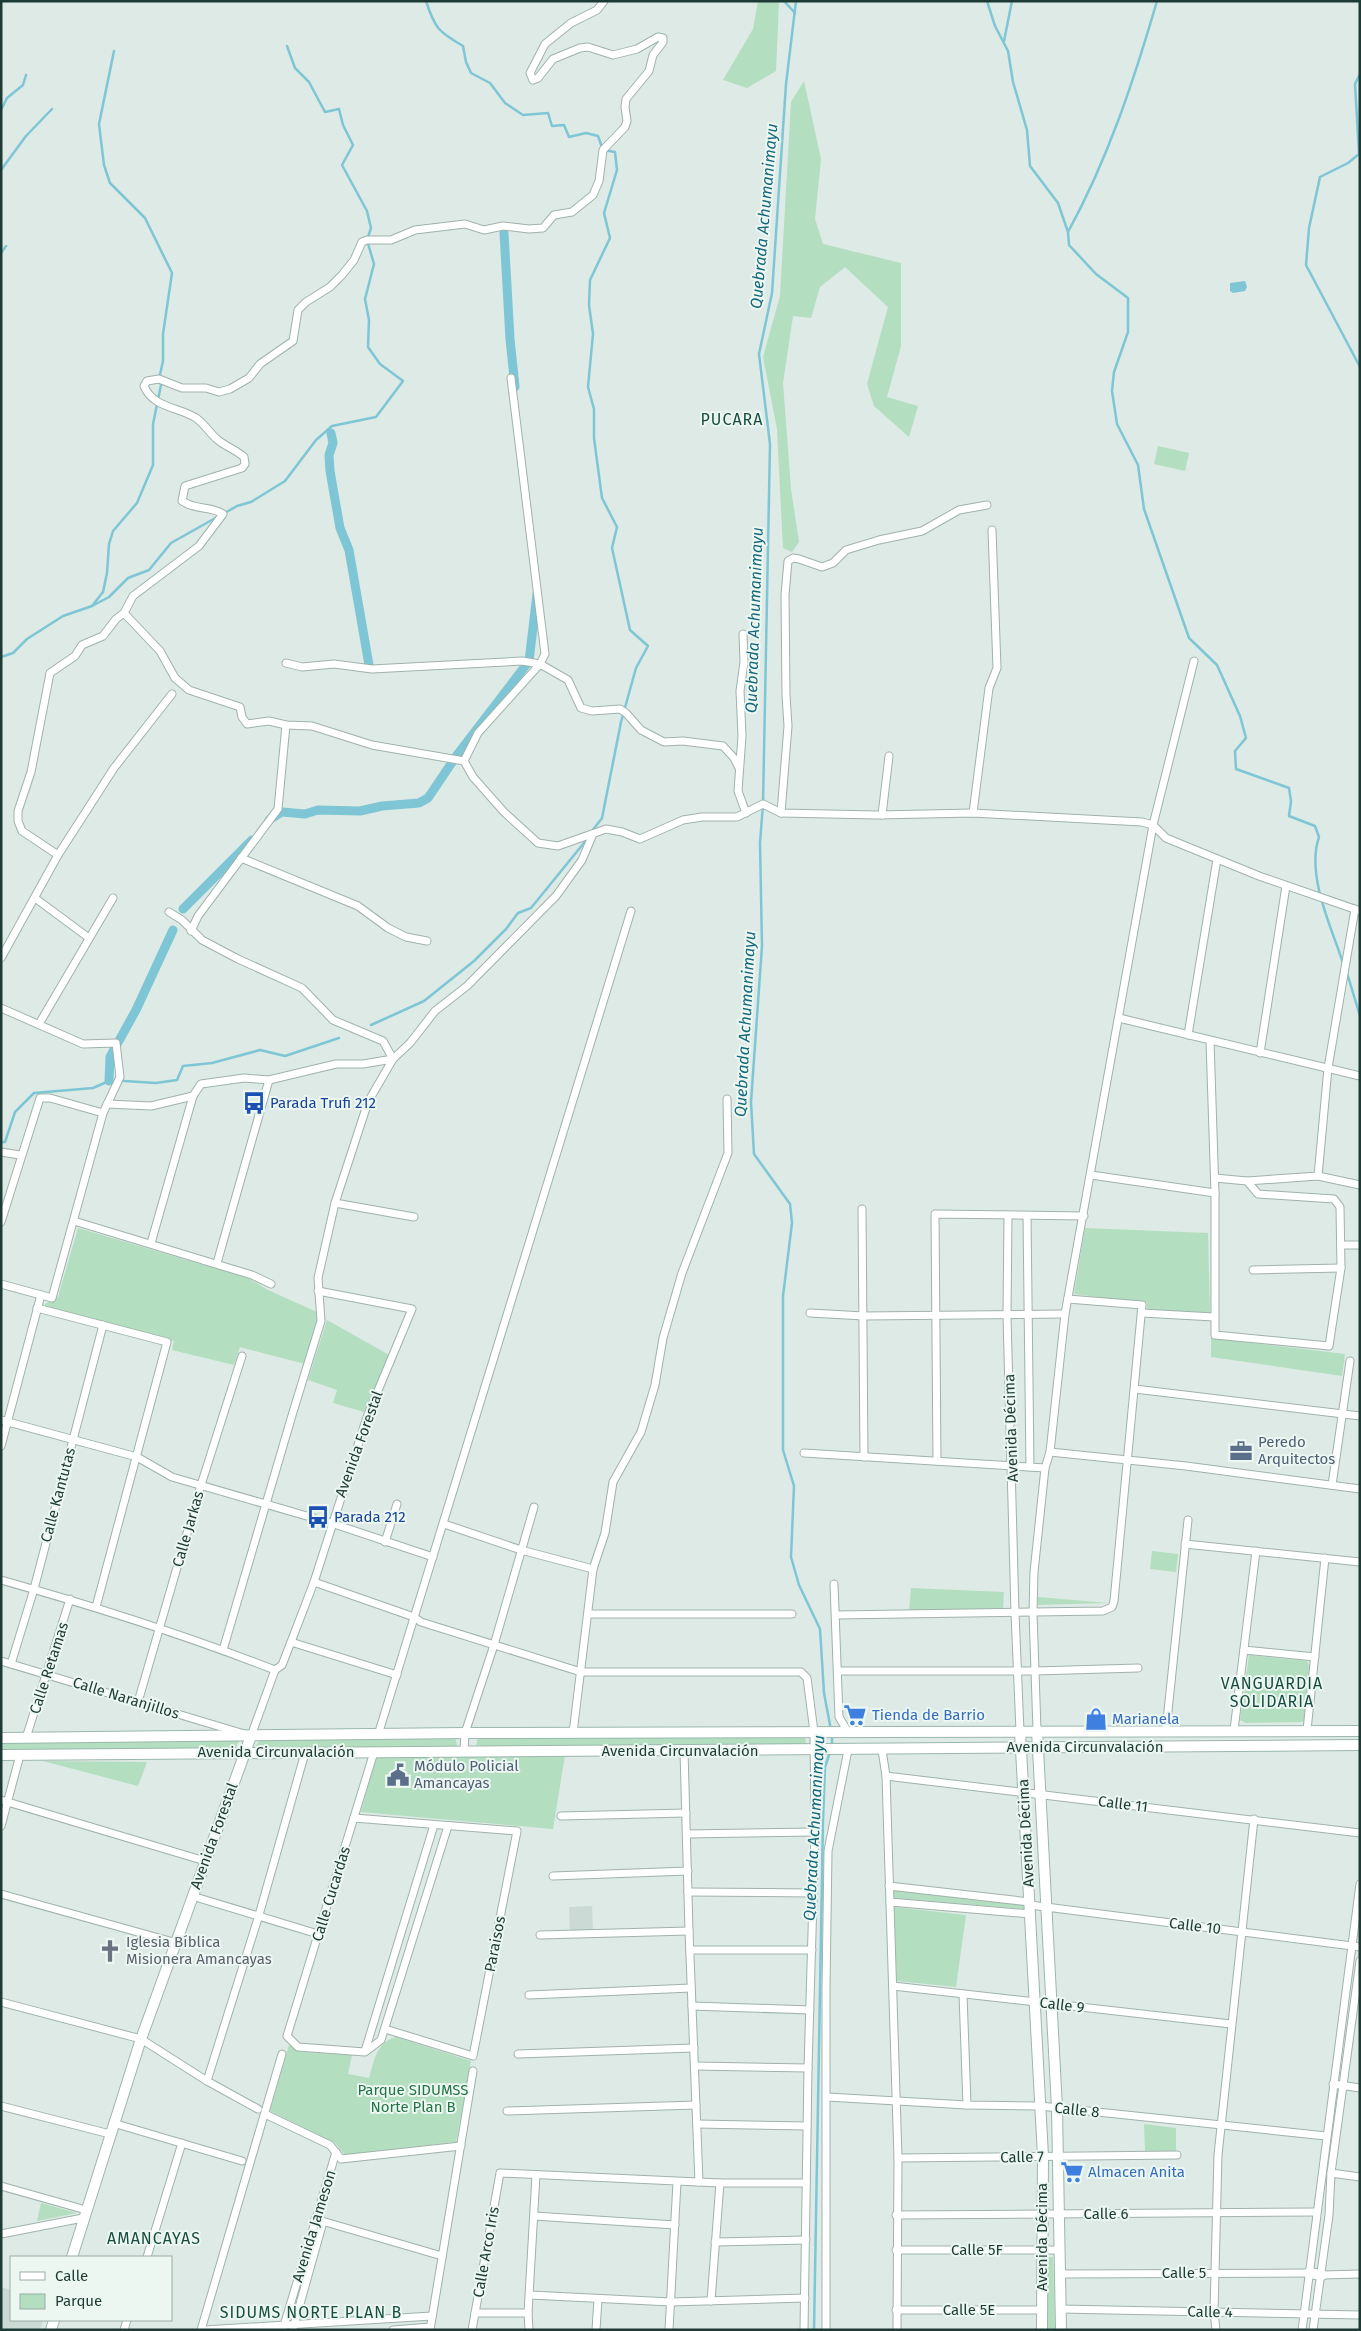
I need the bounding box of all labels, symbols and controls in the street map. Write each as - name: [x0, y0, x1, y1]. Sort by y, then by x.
- water label: Quebrada Achumanimayu: [746, 122, 782, 310]
- district label: PUCARA: [701, 410, 763, 429]
- water label: Quebrada Achumanimayu: [741, 527, 767, 713]
- water label: Quebrada Achumanimayu: [731, 931, 759, 1117]
- bus stop icon: Parada Trufi 212: [241, 1090, 267, 1116]
- place label: Parada Trufi 212: [270, 1094, 376, 1112]
- street label: Avenida Décima: [1000, 1373, 1022, 1483]
- street label: Avenida Forestal: [331, 1388, 387, 1500]
- place label: Peredo Arquitectos: [1258, 1433, 1335, 1468]
- office icon: Peredo Arquitectos: [1228, 1438, 1254, 1464]
- street label: Calle Kantutas: [37, 1446, 79, 1544]
- street label: Calle Jarkas: [169, 1489, 207, 1569]
- bus stop icon: Parada 212: [305, 1504, 331, 1530]
- place label: Parada 212: [334, 1508, 406, 1526]
- street label: Calle Retamas: [26, 1620, 72, 1716]
- street label: Calle Naranjillos: [70, 1673, 182, 1723]
- district label: VANGUARDIA SOLIDARIA: [1221, 1674, 1323, 1711]
- supermarket icon: Tienda de Barrio: [842, 1702, 868, 1728]
- place label: Tienda de Barrio: [872, 1706, 985, 1724]
- shop icon: Marianela: [1083, 1706, 1109, 1732]
- place label: Marianela: [1112, 1710, 1179, 1728]
- water label: Quebrada Achumanimayu: [800, 1735, 828, 1921]
- street label: Avenida Circunvalación: [1006, 1738, 1164, 1756]
- street label: Avenida Circunvalación: [601, 1742, 759, 1760]
- street label: Avenida Circunvalación: [197, 1743, 355, 1761]
- place label: Módulo Policial Amancayas: [414, 1757, 519, 1792]
- public building icon: Módulo Policial Amancayas: [385, 1762, 411, 1788]
- street label: Avenida Décima: [1014, 1778, 1038, 1888]
- street label: Avenida Forestal: [186, 1780, 242, 1892]
- street label: Calle 11: [1097, 1792, 1149, 1816]
- street label: Calle Cucardas: [308, 1844, 354, 1944]
- street label: Calle 10: [1168, 1914, 1222, 1938]
- street label: Paraisos: [481, 1915, 509, 1973]
- place label: Iglesia Bíblica Misionera Amancayas: [126, 1933, 272, 1968]
- church icon: Iglesia Bíblica Misionera Amancayas: [97, 1938, 123, 1964]
- street label: Calle 9: [1039, 1993, 1086, 2017]
- park label: Parque SIDUMSS Norte Plan B: [357, 2081, 469, 2116]
- street label: Calle 8: [1053, 2099, 1101, 2121]
- street label: Calle 7: [1000, 2148, 1044, 2166]
- supermarket icon: Almacen Anita: [1059, 2159, 1085, 2185]
- place label: Almacen Anita: [1088, 2163, 1185, 2181]
- street label: Avenida Jameson: [288, 2168, 340, 2284]
- street label: Avenida Décima: [1033, 2183, 1051, 2291]
- street label: Calle Arco Iris: [469, 2205, 503, 2299]
- street label: Calle 6: [1083, 2205, 1129, 2223]
- district label: AMANCAYAS: [107, 2229, 201, 2248]
- street label: Calle 5F: [951, 2241, 1003, 2259]
- legend: [10, 2256, 172, 2321]
- street label: Calle 5: [1162, 2264, 1206, 2282]
- text: Calle: [55, 2267, 88, 2285]
- text: Parque: [55, 2292, 102, 2310]
- street label: Calle 5E: [943, 2301, 995, 2319]
- district label: SIDUMS NORTE PLAN B: [220, 2303, 402, 2322]
- street label: Calle 4: [1187, 2303, 1233, 2321]

